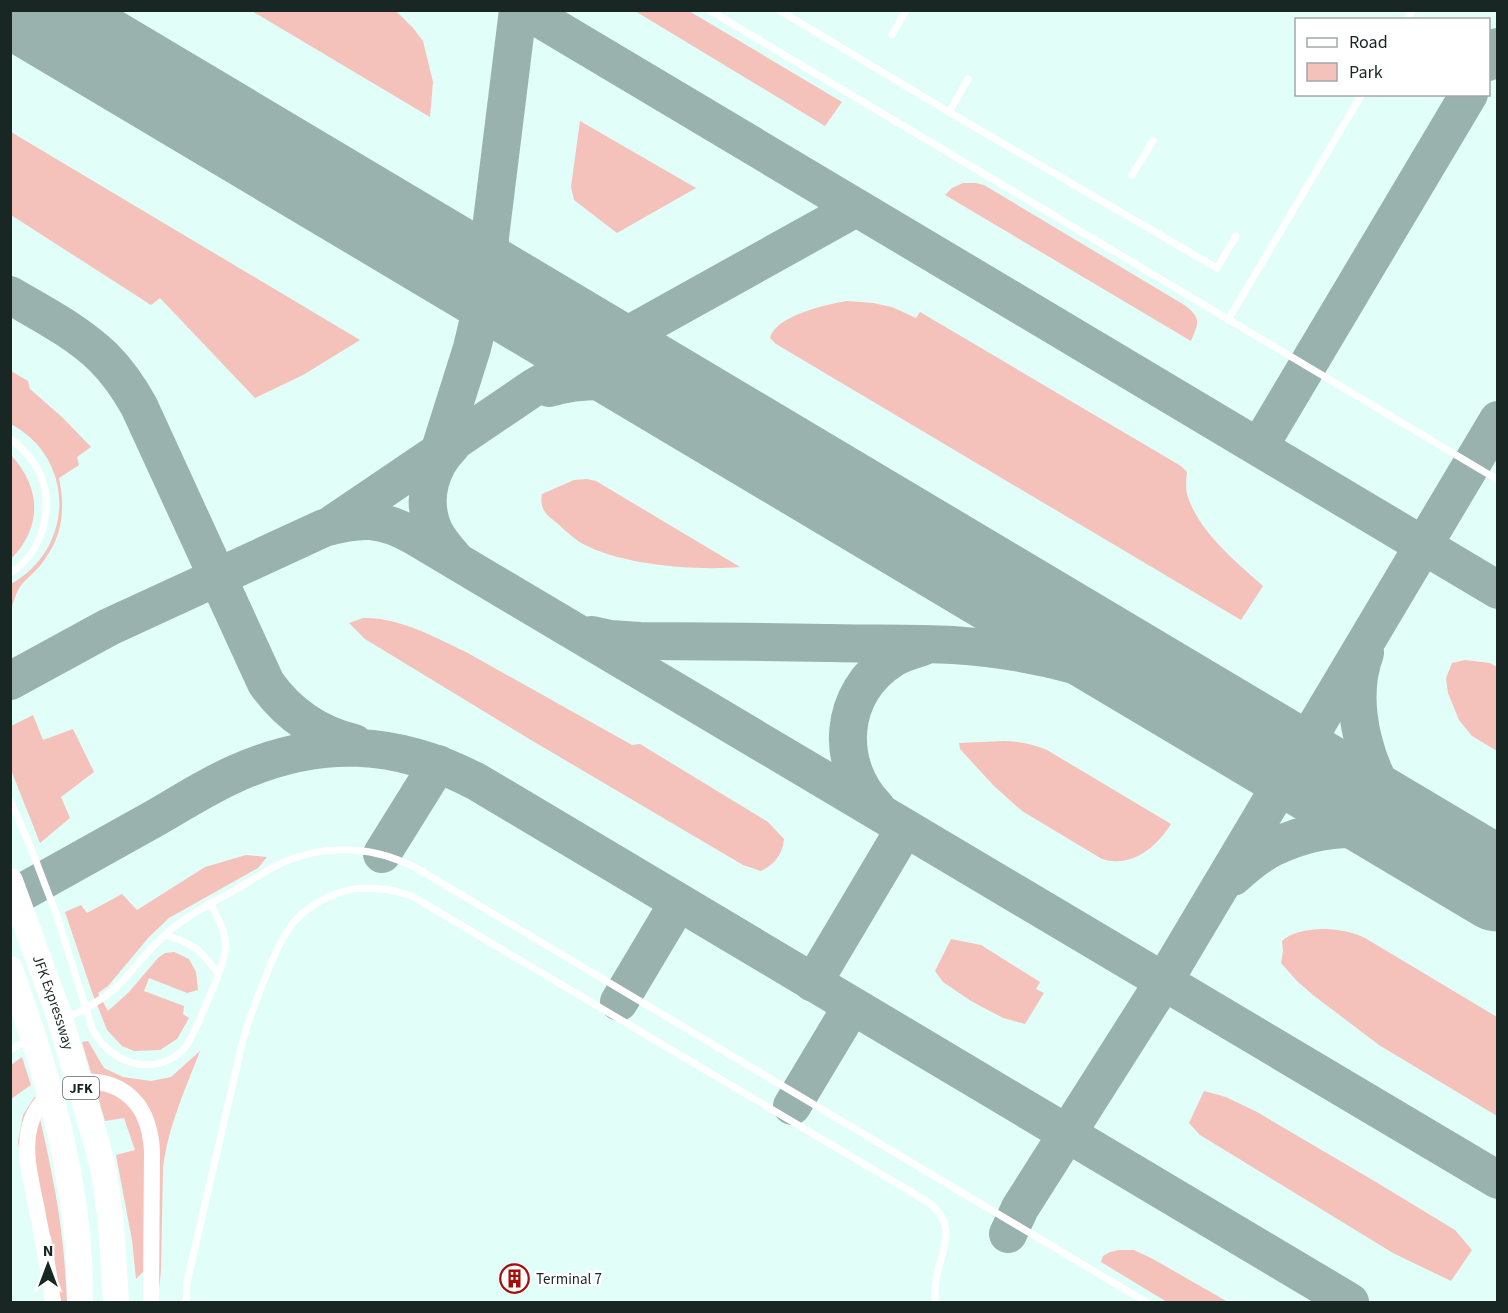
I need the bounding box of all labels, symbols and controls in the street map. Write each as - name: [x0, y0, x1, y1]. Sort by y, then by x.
- legend: [1295, 18, 1490, 96]
- text: Road: [1349, 30, 1388, 55]
- text: Park: [1349, 60, 1383, 85]
- street label: JFK Expressway: [27, 952, 79, 1053]
- road number: JFK: [63, 1077, 99, 1099]
- north arrow: [18, 1235, 78, 1295]
- text: N: [43, 1240, 53, 1262]
- building icon: Terminal 7: [499, 1263, 531, 1295]
- place label: Terminal 7: [536, 1269, 602, 1290]

